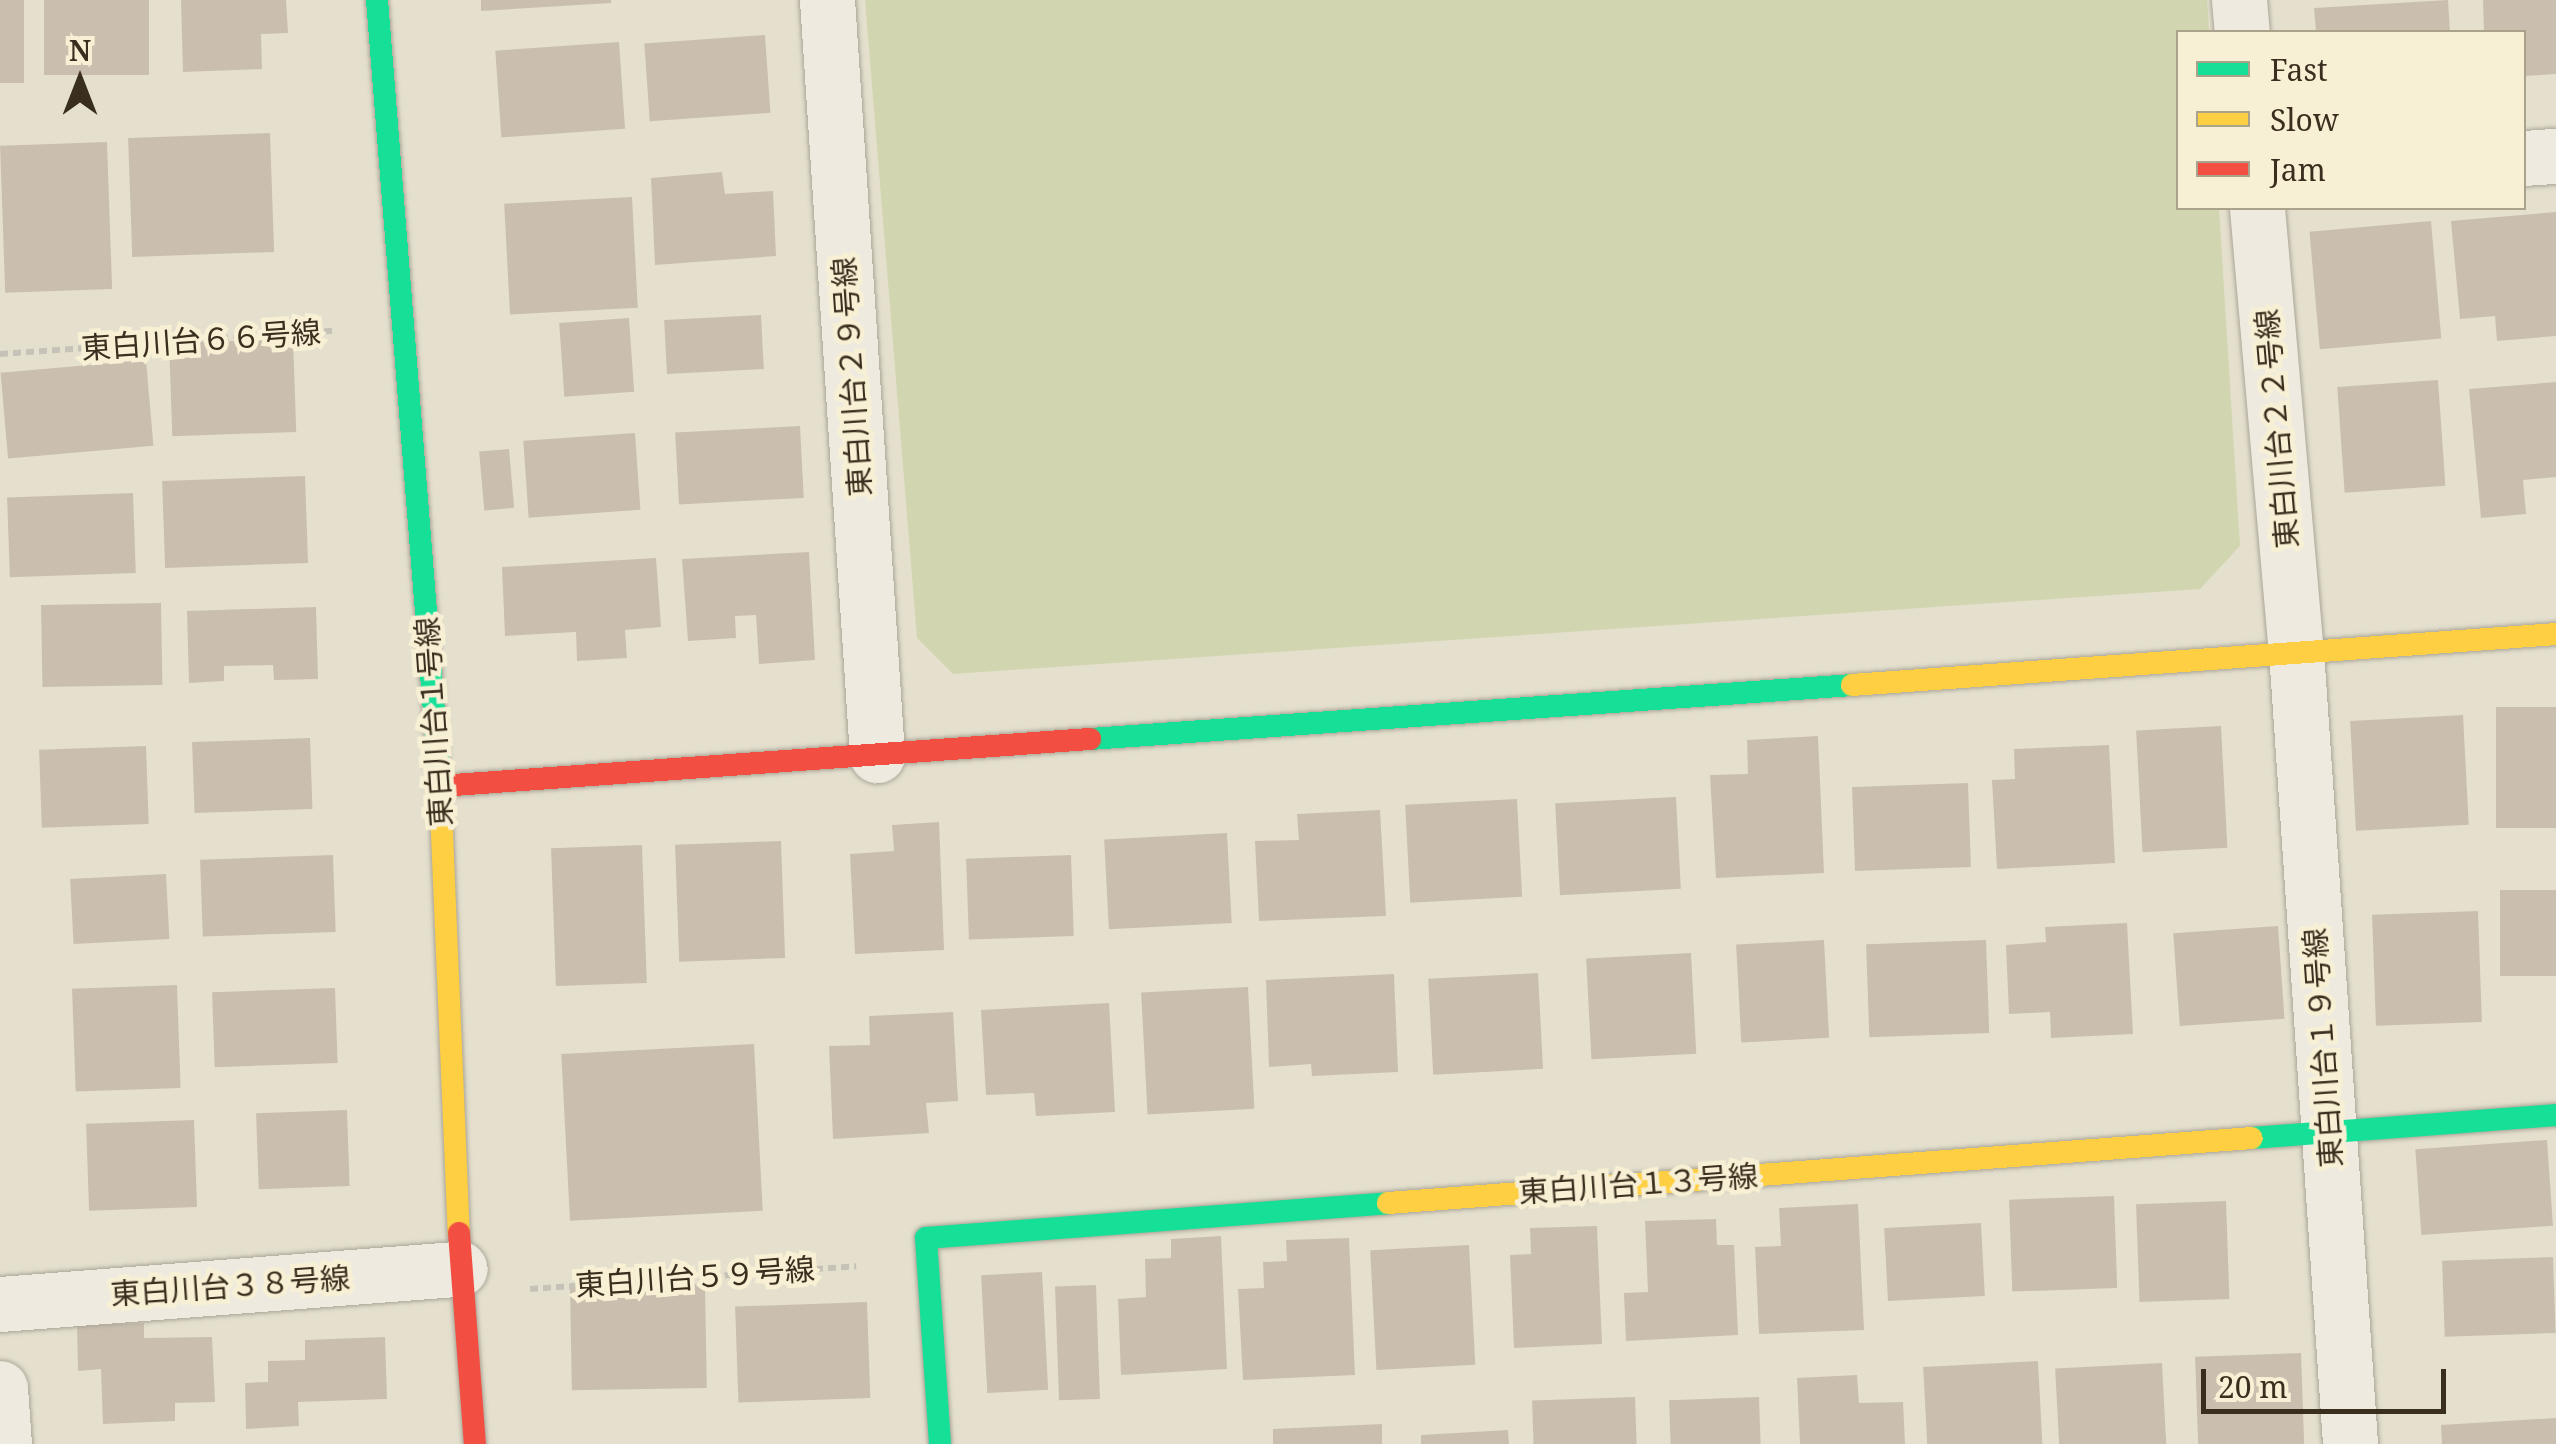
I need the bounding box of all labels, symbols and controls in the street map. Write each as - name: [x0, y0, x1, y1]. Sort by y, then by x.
- north arrow: [30, 30, 130, 130]
- legend: [2176, 30, 2526, 210]
- text: N: [69, 31, 91, 69]
- text: Fast: [2270, 49, 2327, 90]
- text: Slow: [2270, 99, 2339, 140]
- text: Jam: [2270, 149, 2326, 190]
- street label: 東白川台２９号線: [826, 256, 878, 498]
- street label: 東白川台２２号線: [2249, 308, 2305, 550]
- street label: 東白川台６６号線: [80, 314, 322, 366]
- street label: 東白川台１号線: [409, 616, 459, 828]
- street label: 東白川台１９号線: [2297, 927, 2349, 1169]
- street label: 東白川台１３号線: [1517, 1158, 1759, 1210]
- street label: 東白川台５９号線: [574, 1251, 816, 1303]
- street label: 東白川台３８号線: [109, 1260, 351, 1312]
- scale bar: [2206, 1349, 2451, 1411]
- text: 20 m: [2218, 1366, 2288, 1407]

